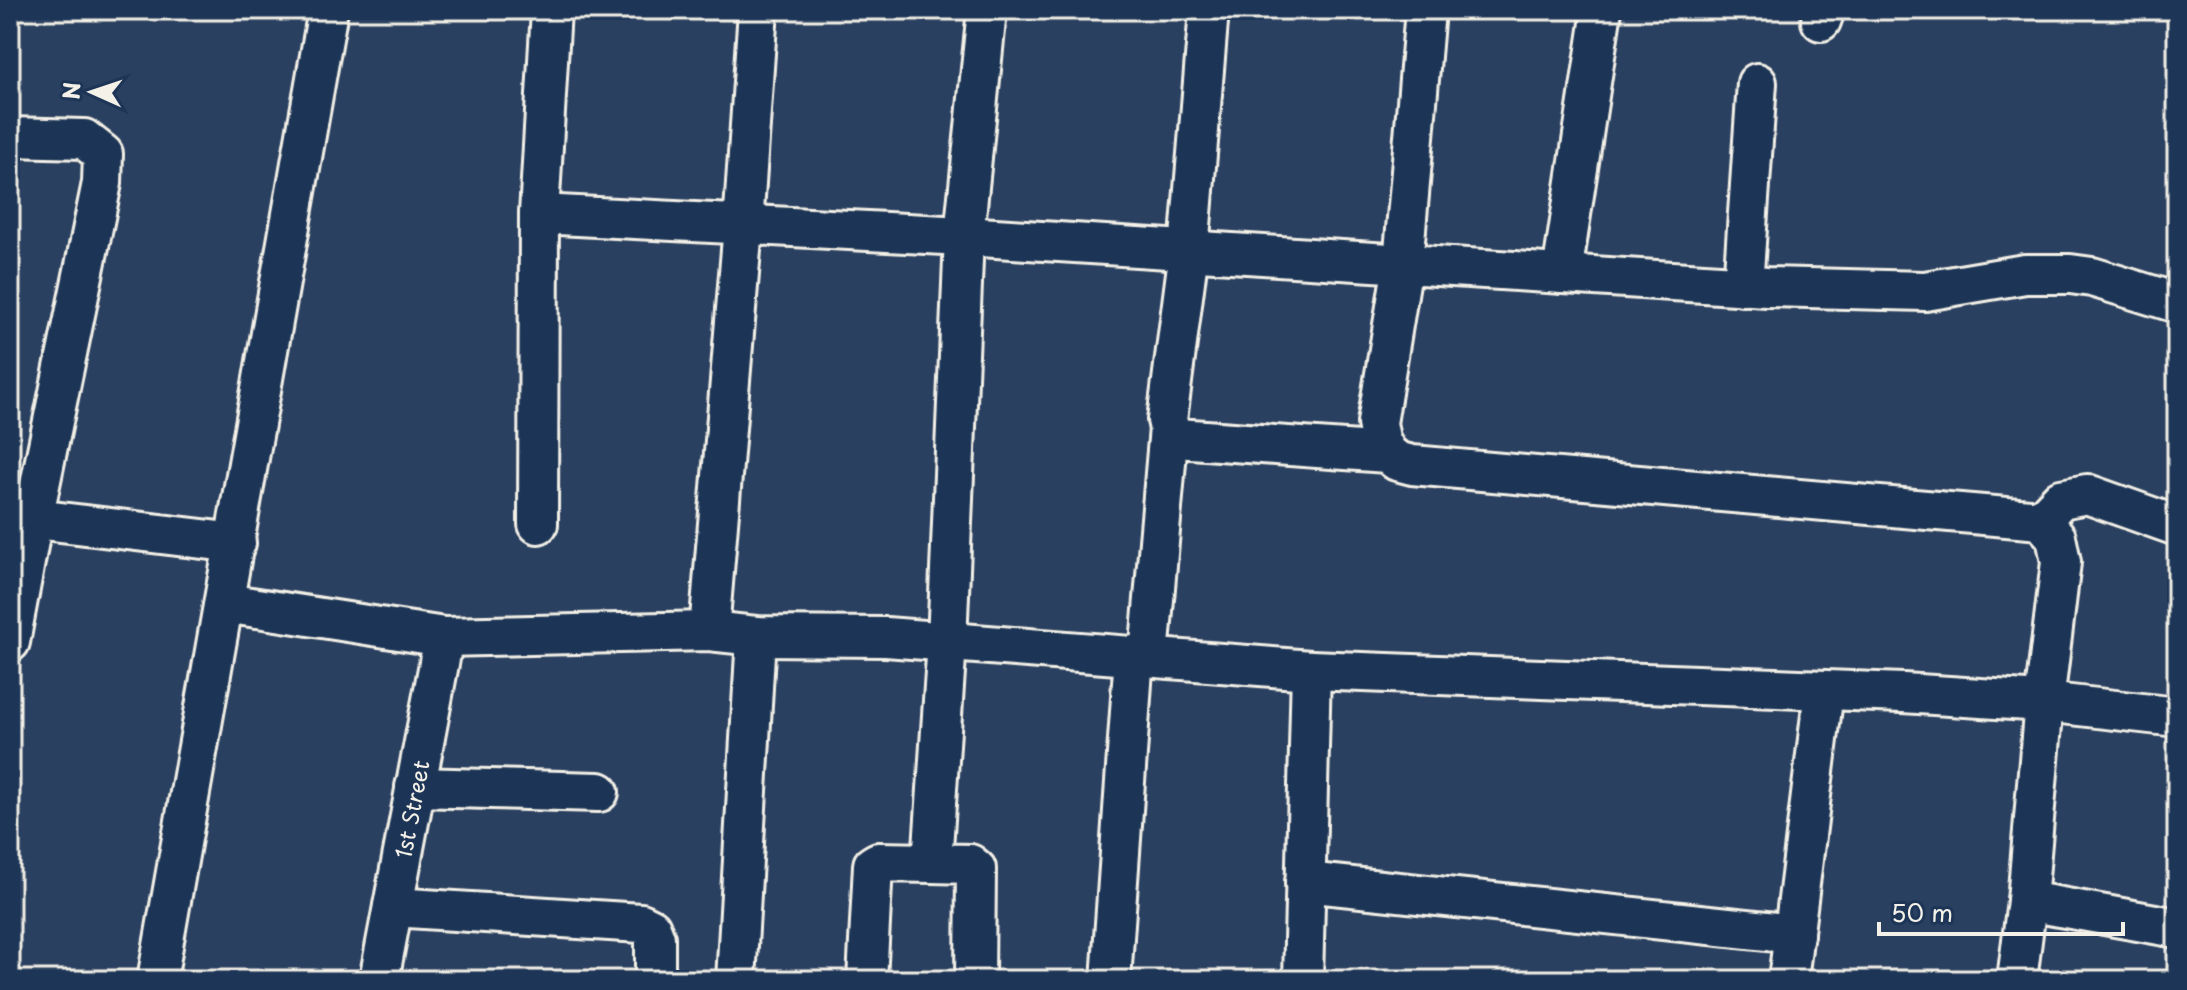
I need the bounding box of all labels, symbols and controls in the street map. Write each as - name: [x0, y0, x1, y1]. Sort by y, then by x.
- north arrow: [52, 52, 132, 132]
- text: N: [54, 81, 87, 100]
- street label: 1st Street: [385, 757, 437, 861]
- scale bar: [1879, 886, 2123, 936]
- text: 50 m: [1891, 894, 1953, 930]

